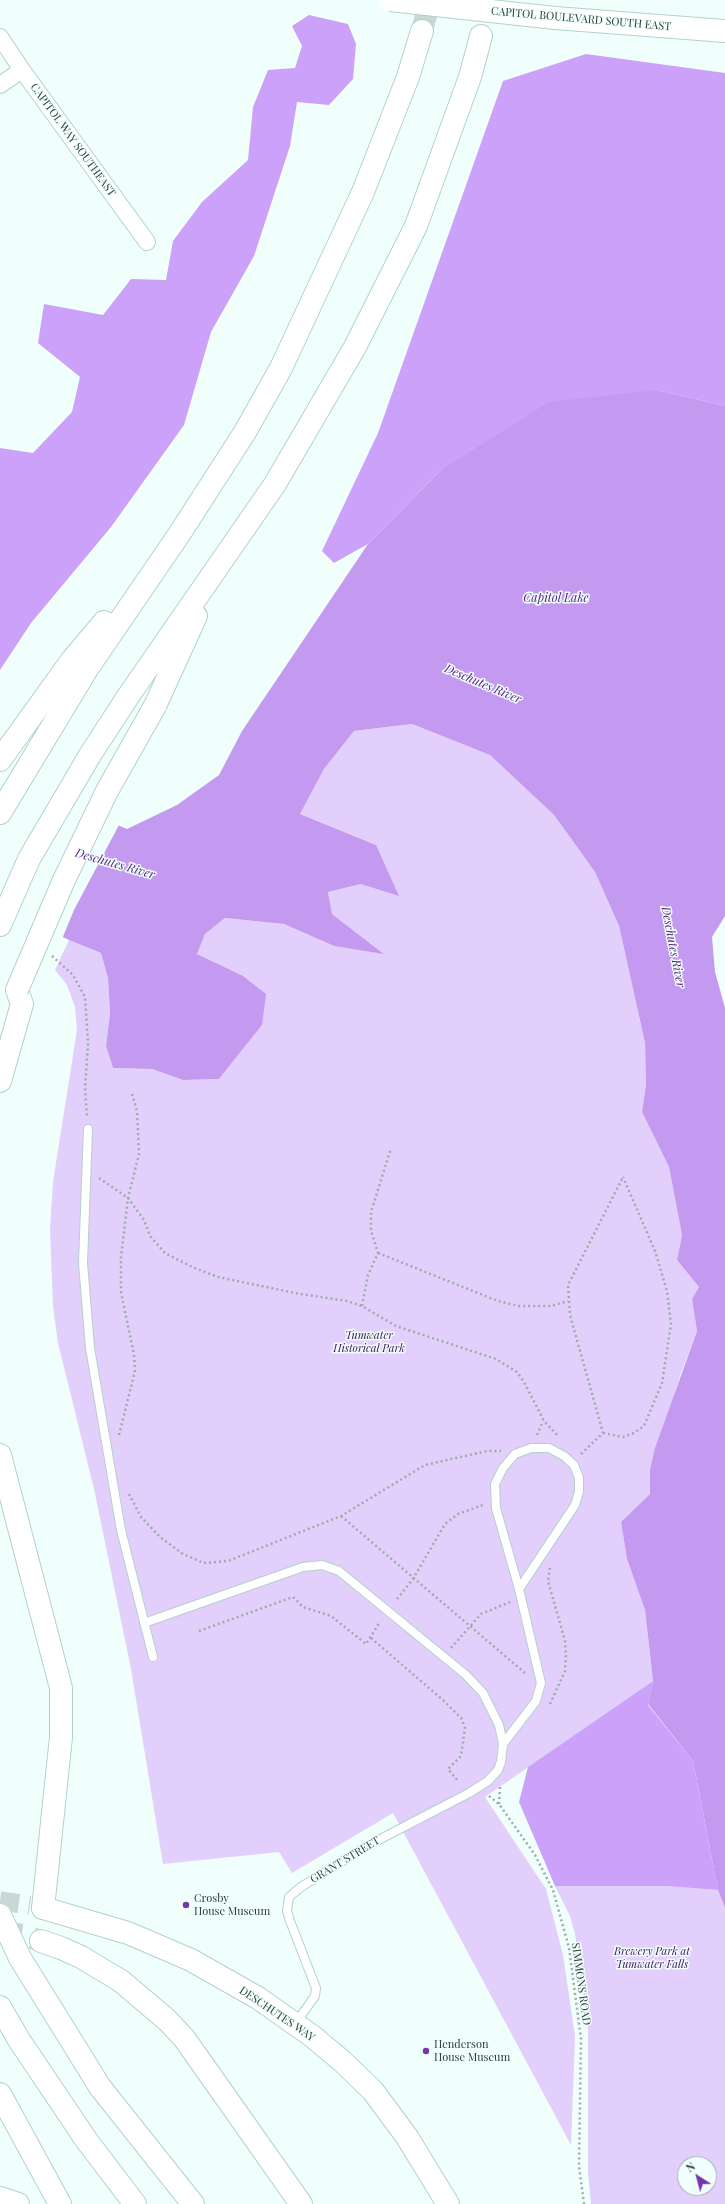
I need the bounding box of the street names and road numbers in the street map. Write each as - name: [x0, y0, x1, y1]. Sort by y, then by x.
- street label: CAPITOL BOULEVARD SOUTH EAST: [490, 5, 672, 33]
- street label: CAPITOL WAY SOUTHEAST: [28, 81, 118, 199]
- street label: GRANT STREET: [308, 1834, 382, 1886]
- street label: SIMMONS ROAD: [569, 1942, 593, 2026]
- street label: DESCHUTES WAY: [237, 1984, 317, 2044]

